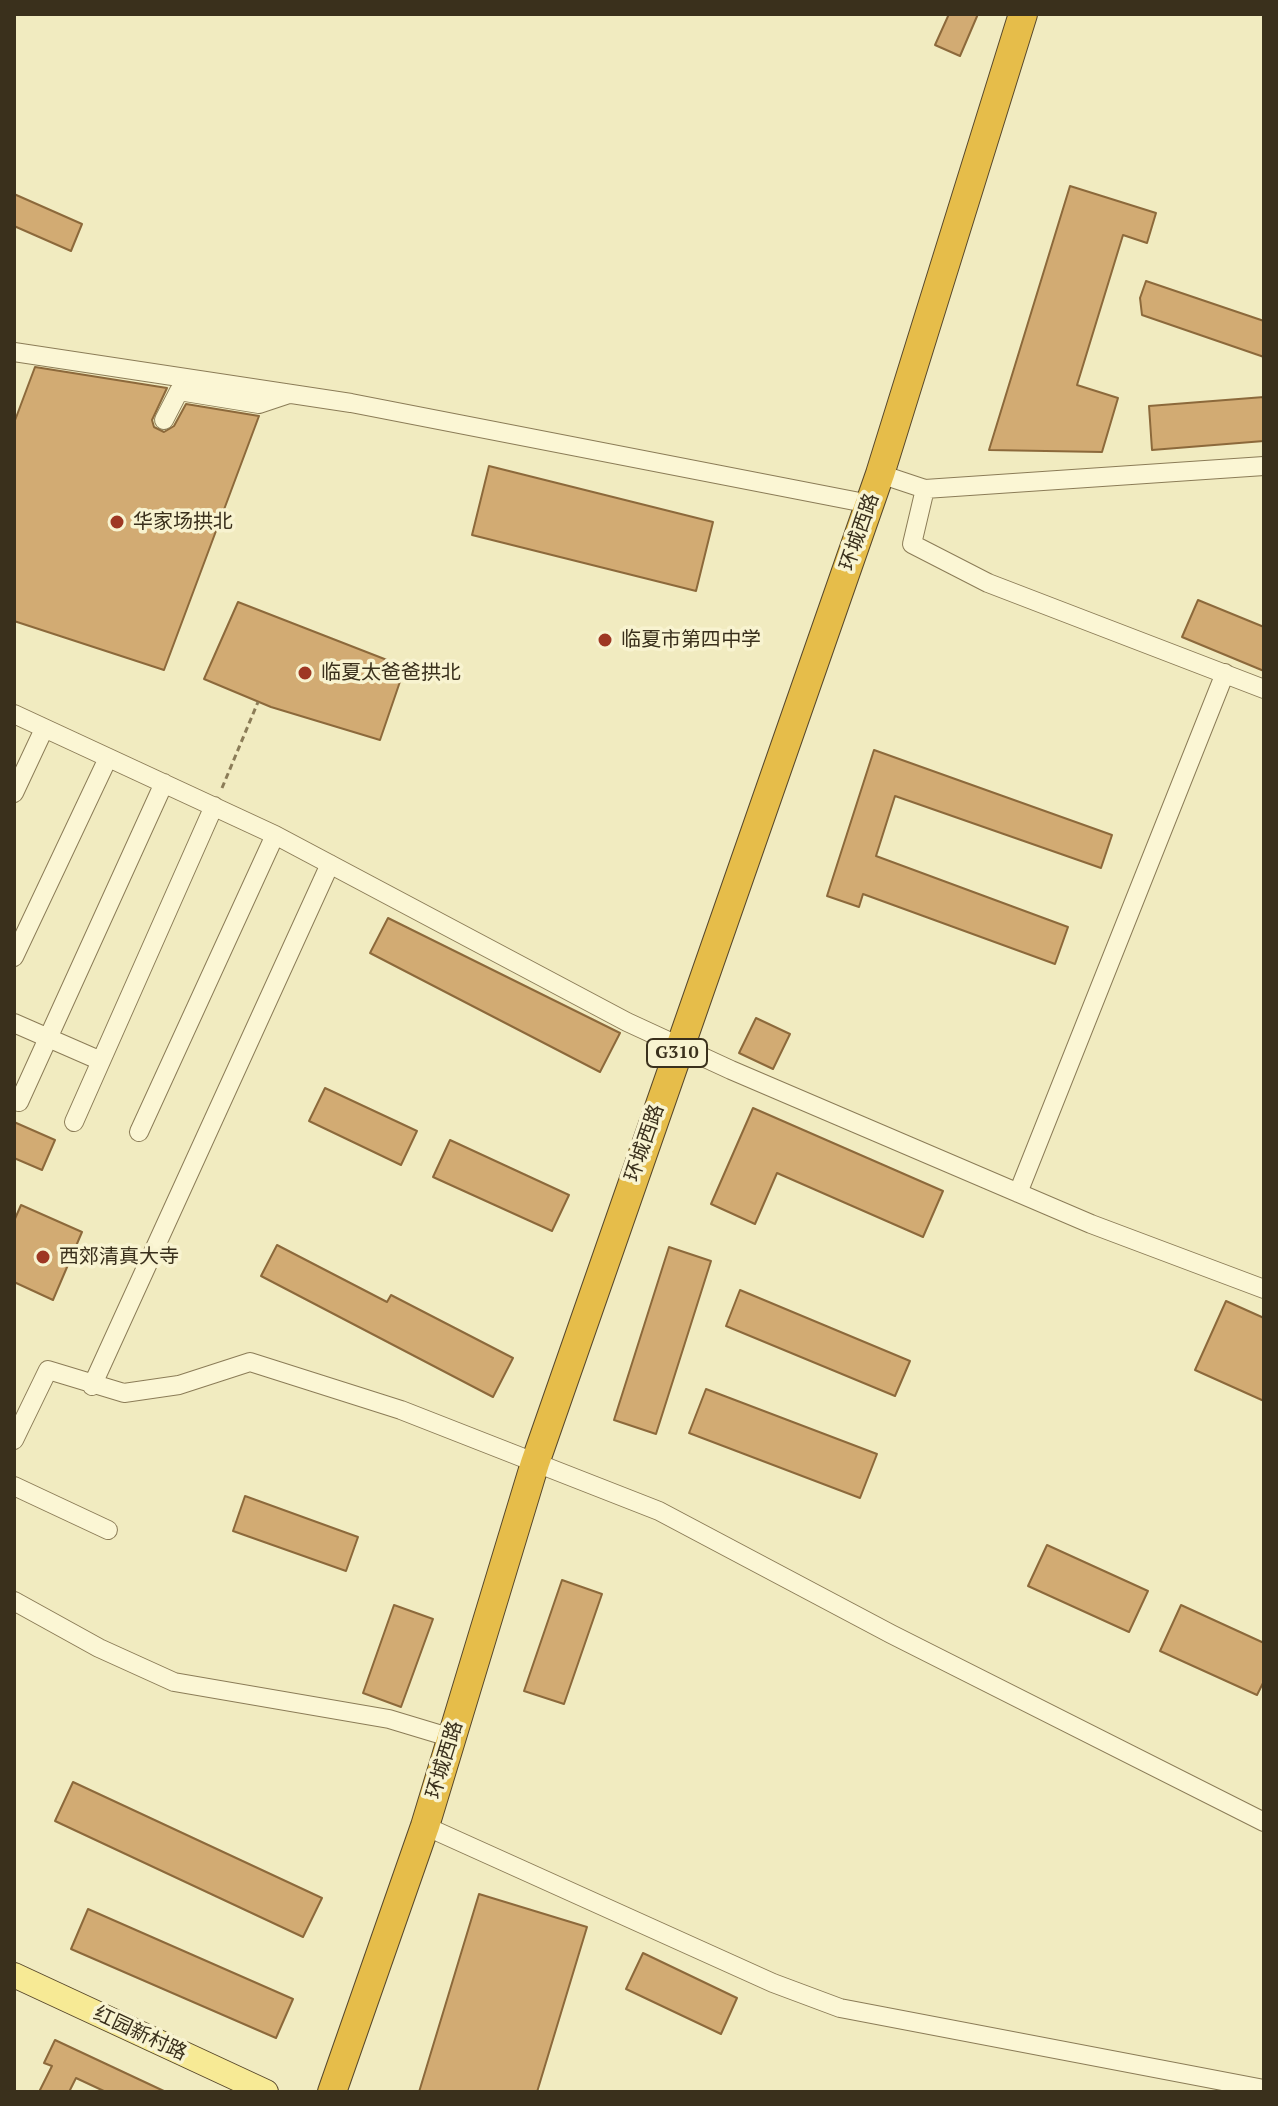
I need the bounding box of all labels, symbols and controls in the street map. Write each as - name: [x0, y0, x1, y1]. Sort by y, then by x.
- street label: 环城西路: [836, 490, 884, 574]
- place label: 华家场拱北: [133, 510, 233, 534]
- marker: 华家场拱北: [108, 513, 126, 531]
- place label: 临夏市第四中学: [621, 628, 761, 652]
- marker: 临夏市第四中学: [596, 631, 614, 649]
- place label: 临夏太爸爸拱北: [321, 661, 461, 685]
- marker: 临夏太爸爸拱北: [296, 664, 314, 682]
- road number: G310: [647, 1039, 707, 1067]
- street label: 环城西路: [621, 1101, 669, 1185]
- place label: 西郊清真大寺: [59, 1245, 179, 1269]
- marker: 西郊清真大寺: [34, 1248, 52, 1266]
- street label: 环城西路: [422, 1718, 468, 1802]
- street label: 红园新村路: [90, 2002, 190, 2066]

